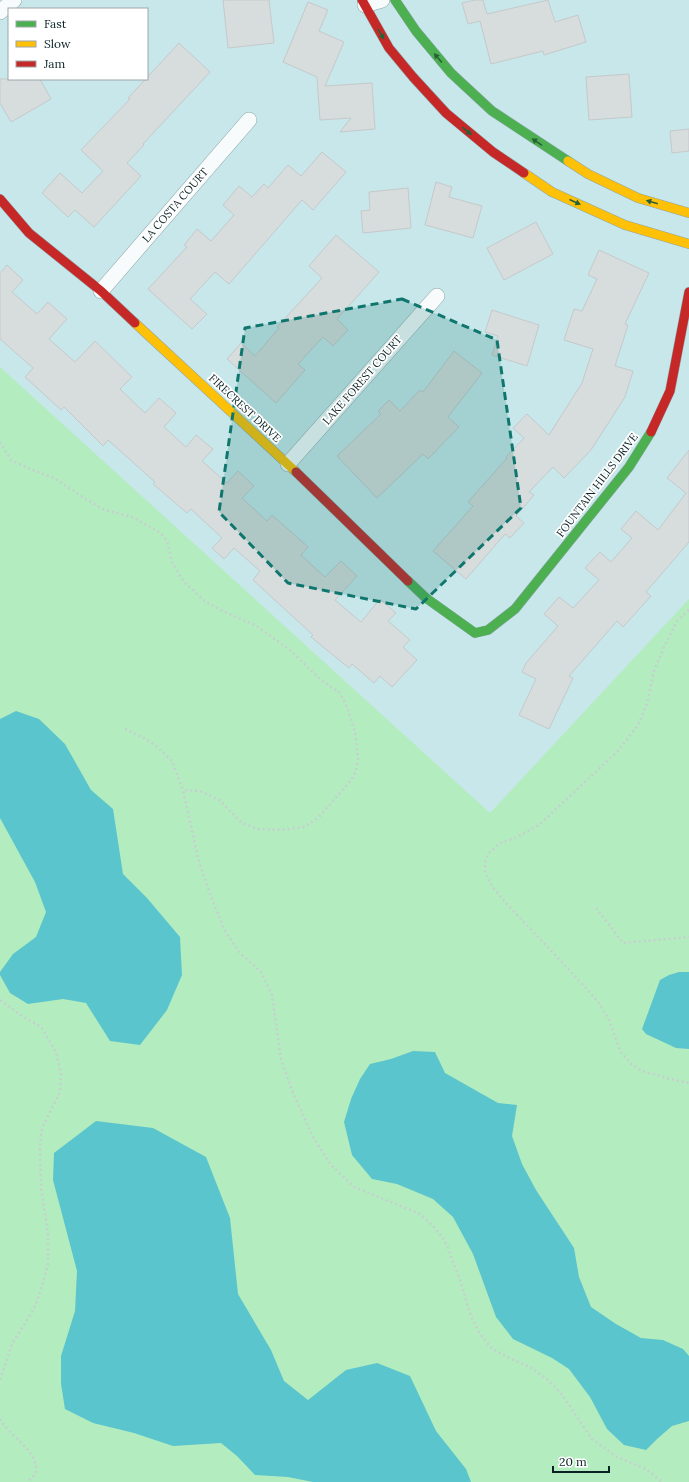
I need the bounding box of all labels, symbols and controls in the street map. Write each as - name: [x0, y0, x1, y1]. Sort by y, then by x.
- legend: [8, 8, 148, 80]
- text: Fast: [44, 16, 67, 31]
- one-way arrow: [378, 28, 385, 40]
- text: Slow: [44, 36, 71, 51]
- one-way arrow: [434, 52, 443, 63]
- text: Jam: [43, 56, 65, 71]
- one-way arrow: [462, 126, 472, 135]
- one-way arrow: [532, 138, 542, 146]
- street label: LA COSTA COURT: [139, 165, 211, 245]
- one-way arrow: [569, 199, 581, 206]
- one-way arrow: [645, 199, 657, 205]
- street label: LAKE FOREST COURT: [319, 332, 405, 428]
- street label: FIRECREST DRIVE: [206, 371, 284, 445]
- street label: FOUNTAIN HILLS DRIVE: [553, 430, 641, 540]
- scale bar: [553, 1448, 609, 1474]
- text: 20 m: [559, 1454, 587, 1469]

